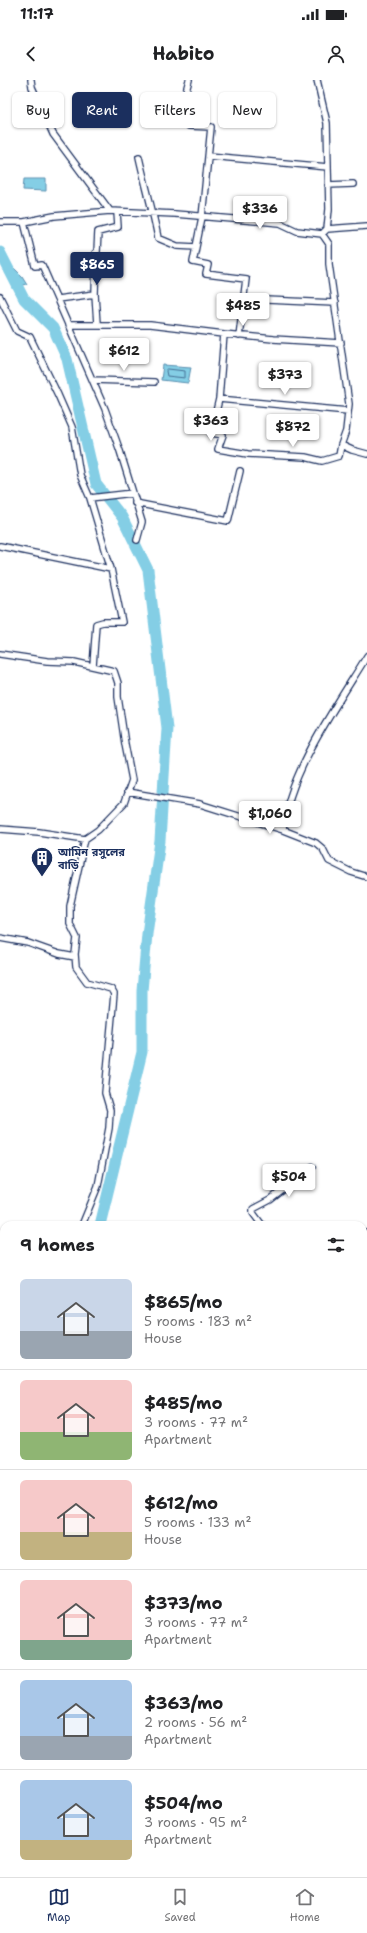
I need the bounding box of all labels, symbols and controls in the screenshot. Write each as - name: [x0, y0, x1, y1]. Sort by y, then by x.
- text: 11:17: [20, 4, 54, 24]
- text: Habito: [152, 42, 215, 66]
- icon: back: [20, 43, 42, 65]
- icon: person: [325, 43, 347, 65]
- chip: Buy: [12, 92, 64, 128]
- chip: Rent: [72, 92, 132, 128]
- chip: Filters: [140, 92, 210, 128]
- chip: New: [218, 92, 276, 128]
- pin: $336: [236, 196, 284, 230]
- text: $336: [242, 200, 278, 217]
- pin: $865: [73, 252, 121, 286]
- text: $865: [79, 256, 115, 273]
- pin: $485: [219, 293, 267, 327]
- text: $485: [225, 297, 261, 314]
- pin: $612: [100, 338, 148, 372]
- text: $612: [108, 342, 140, 359]
- pin: $373: [261, 362, 309, 396]
- text: $373: [267, 366, 303, 383]
- pin: $363: [187, 408, 235, 442]
- text: $363: [193, 412, 229, 429]
- pin: $872: [269, 414, 317, 448]
- text: $872: [275, 418, 311, 435]
- pin: $1,060: [237, 801, 303, 835]
- text: $1,060: [248, 805, 292, 822]
- building icon: আমিন রসুলের বাড়ি: [29, 845, 55, 878]
- place label: আমিন রসুলের বাড়ি: [57, 845, 125, 873]
- pin: $504: [265, 1164, 313, 1198]
- text: $504: [271, 1168, 307, 1185]
- text: 9 homes: [20, 1234, 95, 1256]
- icon: filters: [325, 1234, 347, 1256]
- text: $865/mo: [144, 1291, 223, 1313]
- icon: home: [52, 1295, 100, 1343]
- text: 5 rooms · 183 m²: [144, 1313, 252, 1330]
- text: House: [144, 1330, 182, 1347]
- text: $485/mo: [144, 1392, 222, 1414]
- icon: home: [52, 1396, 100, 1444]
- text: 3 rooms · 77 m²: [144, 1414, 248, 1431]
- text: Apartment: [144, 1431, 212, 1448]
- text: $612/mo: [144, 1492, 218, 1514]
- icon: home: [52, 1496, 100, 1544]
- text: 5 rooms · 133 m²: [144, 1514, 252, 1531]
- text: House: [144, 1531, 182, 1548]
- text: $373/mo: [144, 1592, 223, 1614]
- icon: home: [52, 1596, 100, 1644]
- text: 3 rooms · 77 m²: [144, 1614, 248, 1631]
- text: Apartment: [144, 1631, 212, 1648]
- text: $363/mo: [144, 1692, 223, 1714]
- icon: home: [52, 1696, 100, 1744]
- text: 2 rooms · 56 m²: [144, 1714, 247, 1731]
- text: Apartment: [144, 1731, 212, 1748]
- text: $504/mo: [144, 1792, 223, 1814]
- icon: home: [52, 1796, 100, 1844]
- text: 3 rooms · 95 m²: [144, 1814, 247, 1831]
- text: Apartment: [144, 1831, 212, 1848]
- tab: Map: [47, 1886, 71, 1925]
- tab: Saved: [165, 1886, 196, 1925]
- tab: Home: [290, 1886, 320, 1925]

